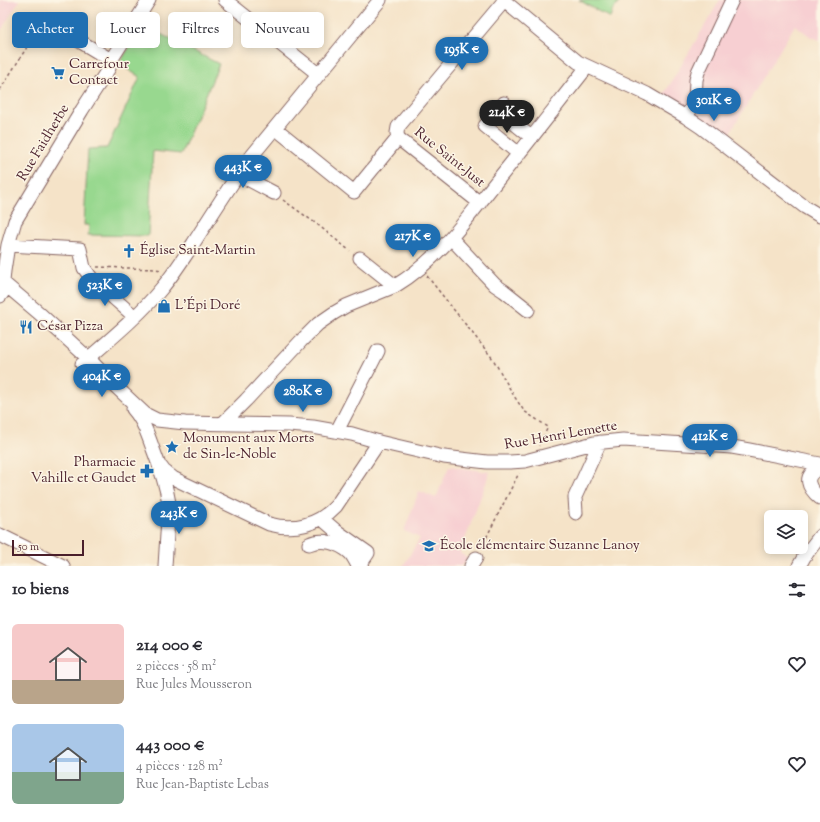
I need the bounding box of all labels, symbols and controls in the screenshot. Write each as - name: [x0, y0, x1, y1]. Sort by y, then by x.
- chip: Acheter: [12, 12, 88, 48]
- chip: Louer: [96, 12, 160, 48]
- chip: Filtres: [168, 12, 233, 48]
- chip: Nouveau: [241, 12, 324, 48]
- pin: 195K €: [429, 37, 495, 71]
- text: 195K €: [444, 41, 480, 59]
- place label: Carrefour Contact: [69, 55, 130, 91]
- supermarket icon: Carrefour Contact: [50, 65, 66, 81]
- pin: 301K €: [681, 88, 747, 122]
- text: 301K €: [696, 92, 732, 110]
- pin: 214K €: [474, 100, 540, 134]
- street label: Rue Faidherbe: [13, 101, 75, 185]
- text: 214K €: [488, 104, 526, 122]
- street label: Rue Saint-Just: [409, 123, 489, 193]
- pin: 443K €: [210, 155, 276, 189]
- text: 443K €: [224, 159, 262, 177]
- pin: 217K €: [380, 224, 446, 258]
- text: 217K €: [394, 228, 432, 246]
- place label: Église Saint-Martin: [140, 241, 256, 261]
- church icon: Église Saint-Martin: [121, 243, 137, 259]
- pin: 523K €: [72, 273, 138, 307]
- text: 523K €: [87, 277, 123, 295]
- place label: L'Épi Doré: [175, 296, 240, 316]
- shop icon: L'Épi Doré: [156, 298, 172, 314]
- place label: César Pizza: [37, 317, 104, 337]
- restaurant icon: César Pizza: [18, 319, 34, 335]
- pin: 404K €: [69, 364, 135, 398]
- text: 404K €: [82, 368, 122, 386]
- pin: 280K €: [270, 379, 336, 413]
- text: 280K €: [283, 383, 323, 401]
- street label: Rue Henri Lemette: [503, 416, 619, 456]
- pin: 412K €: [677, 424, 743, 458]
- text: 412K €: [691, 428, 729, 446]
- place label: Monument aux Morts de Sin-le-Noble: [183, 429, 314, 465]
- place icon: Monument aux Morts de Sin-le-Noble: [164, 439, 180, 455]
- place label: Pharmacie Vahille et Gaudet: [31, 453, 136, 489]
- pharmacy icon: Pharmacie Vahille et Gaudet: [139, 463, 155, 479]
- pin: 243K €: [146, 501, 212, 535]
- text: 243K €: [160, 505, 198, 523]
- map controls: [764, 510, 808, 554]
- button: layers: [764, 510, 808, 554]
- place label: École élémentaire Suzanne Lanoy: [440, 536, 640, 556]
- scale bar: [12, 538, 84, 557]
- school or university icon: École élémentaire Suzanne Lanoy: [421, 538, 437, 554]
- text: 50 m: [18, 539, 39, 555]
- text: 10 biens: [12, 578, 69, 602]
- icon: filters: [786, 579, 808, 601]
- text: 214 000 €: [136, 634, 203, 658]
- icon: home: [44, 640, 92, 688]
- icon: heart: [786, 653, 808, 675]
- text: 2 pièces · 58 m²: [136, 658, 216, 676]
- text: Rue Jules Mousseron: [136, 676, 252, 694]
- text: 443 000 €: [136, 734, 205, 758]
- icon: home: [44, 740, 92, 788]
- icon: heart: [786, 753, 808, 775]
- text: 4 pièces · 128 m²: [136, 758, 223, 776]
- text: Rue Jean-Baptiste Lebas: [136, 776, 269, 794]

